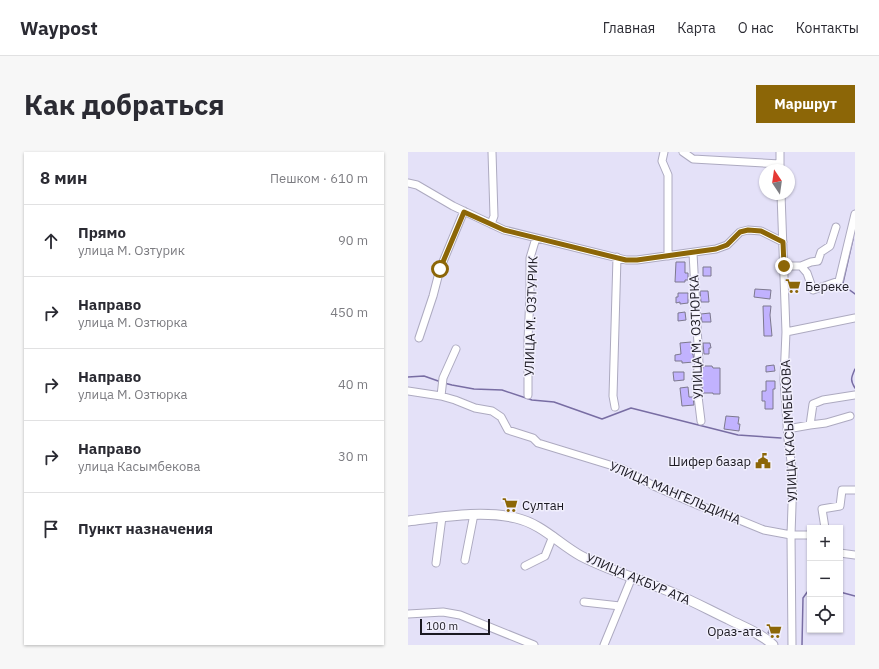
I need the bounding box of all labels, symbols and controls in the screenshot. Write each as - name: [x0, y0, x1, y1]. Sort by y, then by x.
- text: Waypost: [20, 16, 98, 40]
- text: Главная: [603, 19, 655, 37]
- text: Карта: [677, 19, 716, 37]
- text: О нас: [738, 19, 774, 37]
- text: Контакты: [796, 19, 859, 37]
- button: Маршрут: [756, 85, 855, 123]
- text: Как добраться: [24, 86, 225, 123]
- north arrow: [759, 164, 795, 200]
- text: 8 мин: [40, 167, 87, 189]
- text: Пешком · 610 m: [270, 170, 368, 187]
- text: Прямо: [78, 223, 126, 242]
- icon: ahead: [40, 230, 62, 252]
- text: 90 m: [338, 232, 368, 249]
- text: улица М. Озтурик: [78, 242, 185, 259]
- street label: УЛИЦА М. ОЗТУРИК: [520, 255, 542, 377]
- route end: [775, 257, 793, 275]
- route start: [431, 260, 449, 278]
- street label: УЛИЦА М. ОЗТЮРКА: [685, 274, 707, 399]
- supermarket icon: Береке: [784, 277, 802, 295]
- place label: Береке: [805, 278, 849, 295]
- text: Направо: [78, 295, 141, 314]
- icon: right: [40, 302, 62, 324]
- text: 450 m: [330, 304, 368, 321]
- text: улица М. Озтюрка: [78, 314, 188, 331]
- street label: УЛИЦА КАСЫМБЕКОВА: [777, 359, 801, 503]
- text: Направо: [78, 367, 141, 386]
- icon: right: [40, 374, 62, 396]
- text: 40 m: [338, 376, 368, 393]
- text: улица М. Озтюрка: [78, 386, 188, 403]
- text: Направо: [78, 439, 141, 458]
- icon: right: [40, 446, 62, 468]
- text: 30 m: [338, 448, 368, 465]
- public building icon: Шифер базар: [754, 452, 772, 470]
- place label: Шифер базар: [668, 453, 751, 470]
- text: улица Касымбекова: [78, 458, 200, 475]
- street label: УЛИЦА МАНГЕЛЬДИНА: [607, 458, 744, 529]
- supermarket icon: Султан: [501, 496, 519, 514]
- place label: Султан: [522, 497, 564, 514]
- icon: arrive: [40, 518, 62, 540]
- text: Пункт назначения: [78, 519, 213, 538]
- map controls: [807, 525, 843, 633]
- button: +: [807, 525, 843, 561]
- street label: УЛИЦА АКБУР АТА: [583, 549, 694, 609]
- button: −: [807, 561, 843, 597]
- button: locate: [807, 597, 843, 633]
- scale bar: [420, 617, 490, 636]
- text: 100 m: [426, 619, 458, 633]
- supermarket icon: Ораз-ата: [765, 622, 783, 640]
- place label: Ораз-ата: [707, 623, 762, 640]

